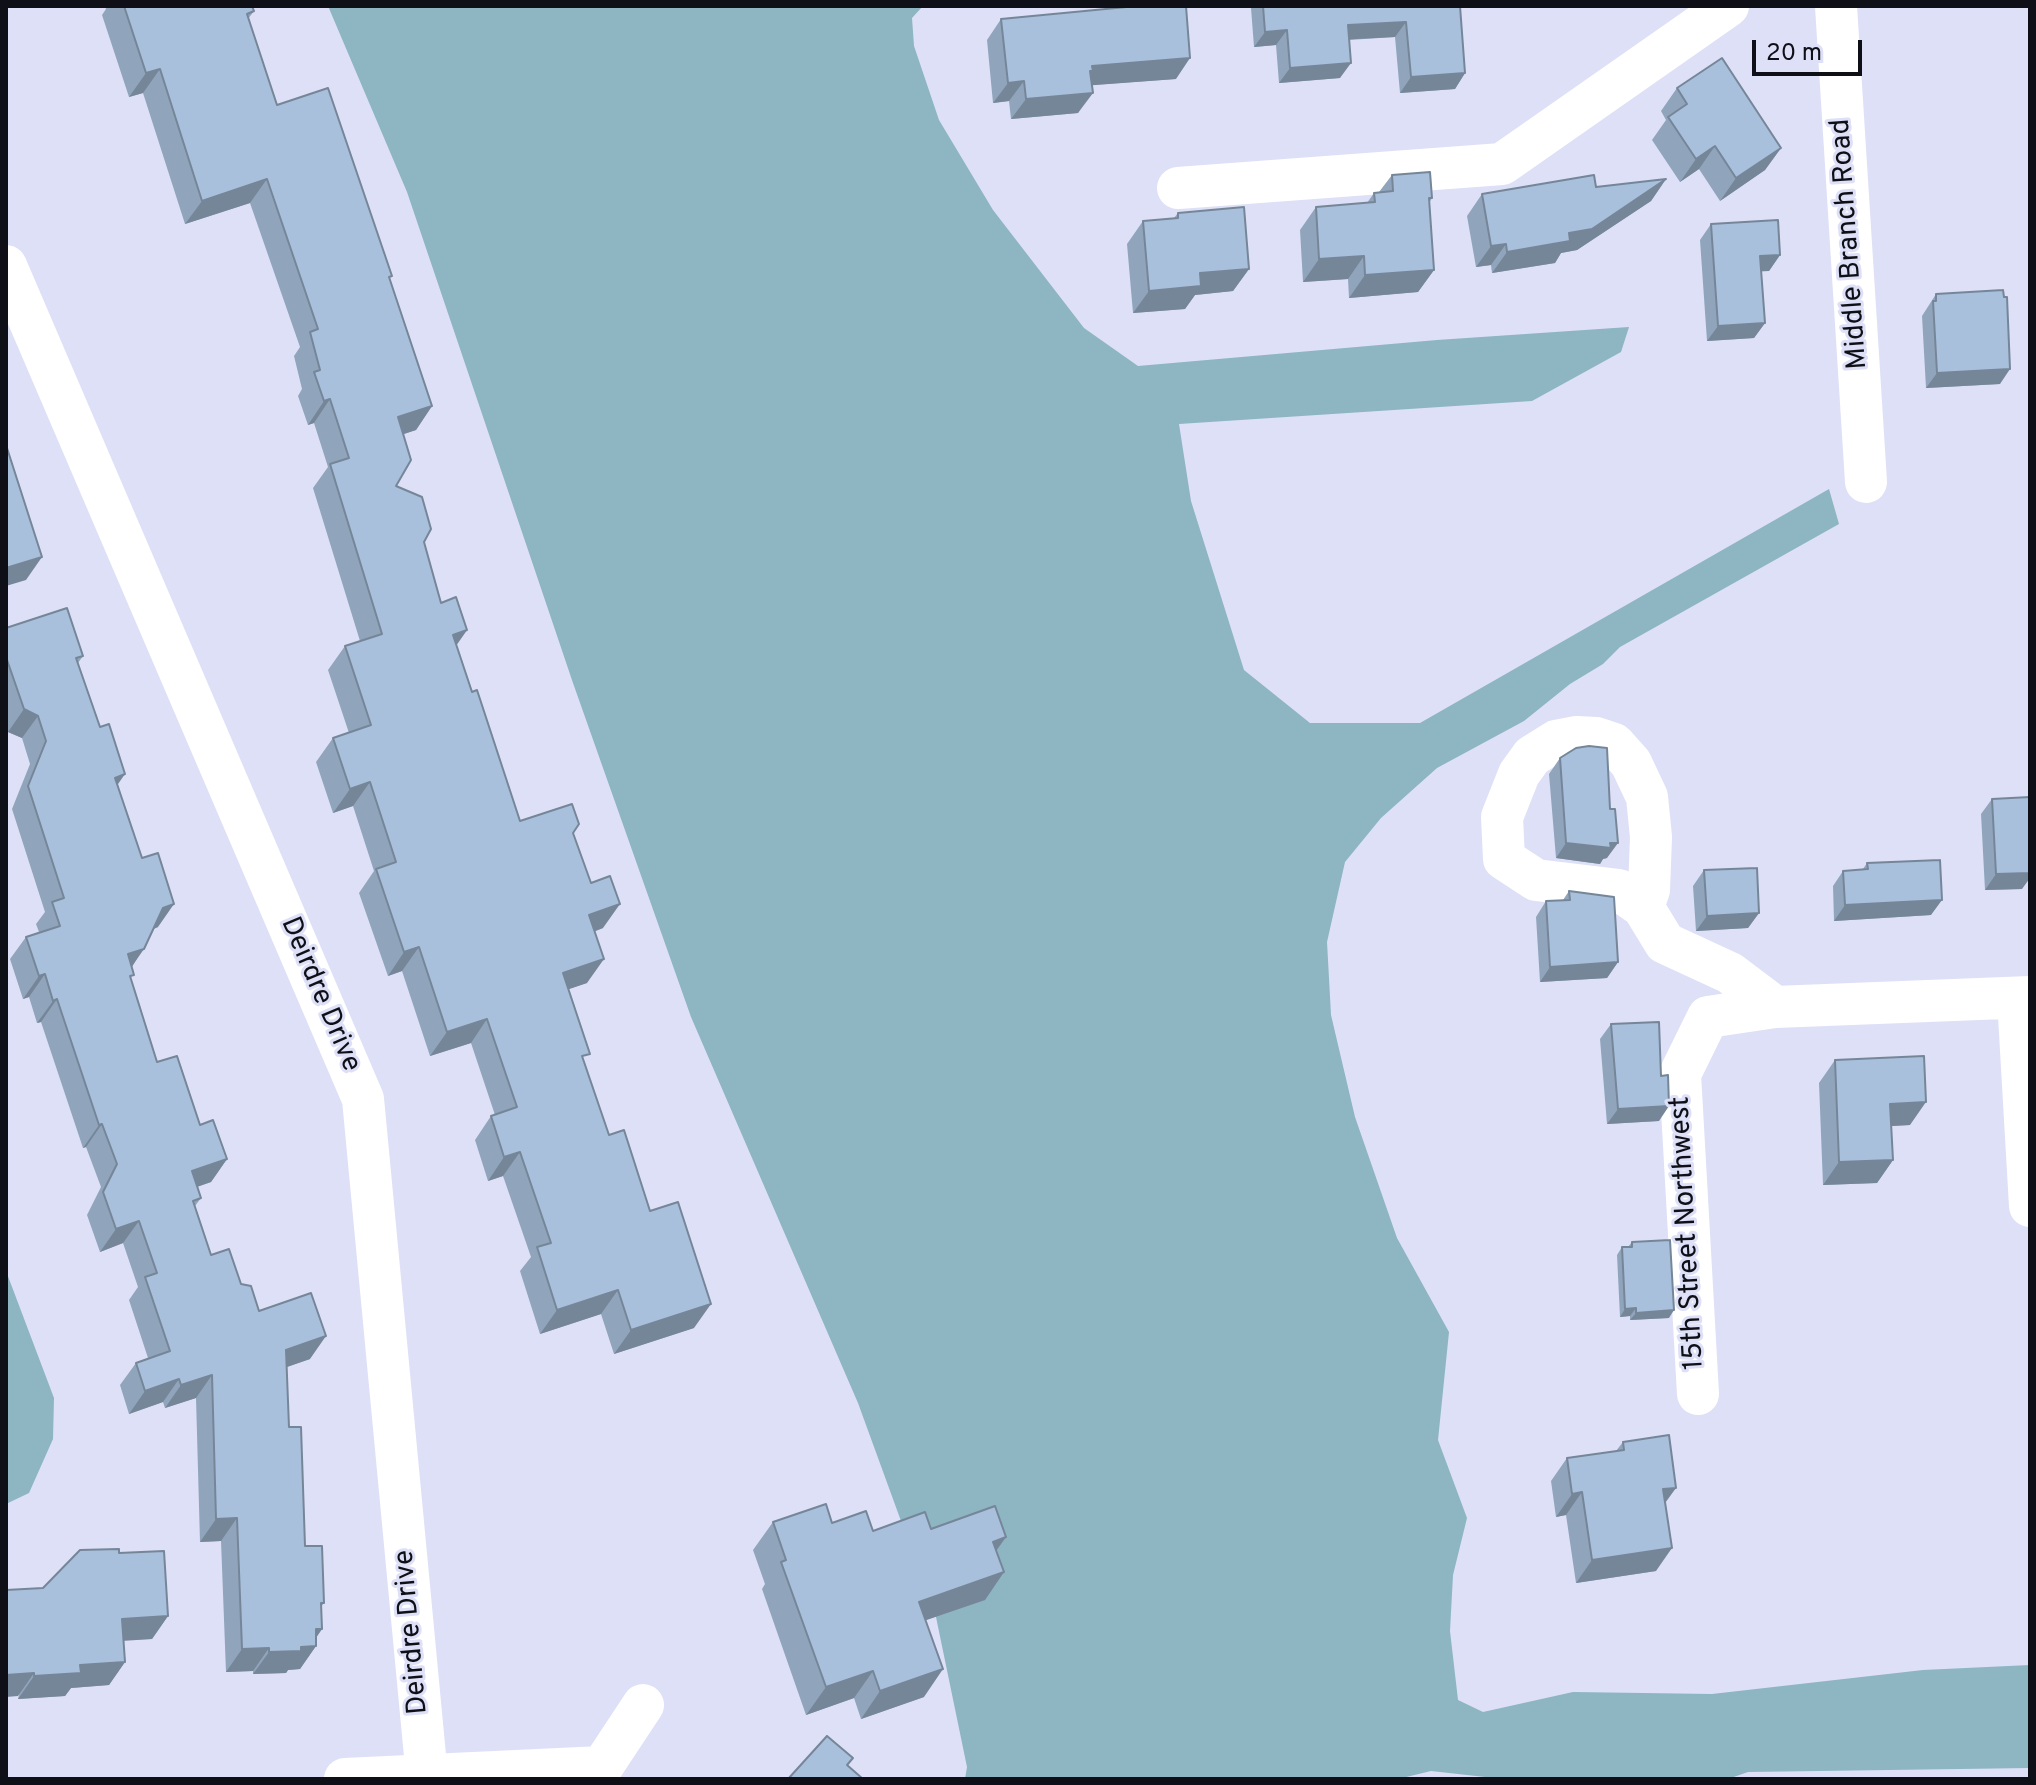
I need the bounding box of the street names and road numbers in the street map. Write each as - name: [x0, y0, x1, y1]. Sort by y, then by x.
- street label: Middle Branch Road: [1825, 118, 1877, 370]
- street label: Deirdre Drive: [271, 912, 367, 1078]
- street label: 15th Street Northwest: [1665, 1095, 1713, 1371]
- street label: Deirdre Drive: [389, 1548, 437, 1716]

